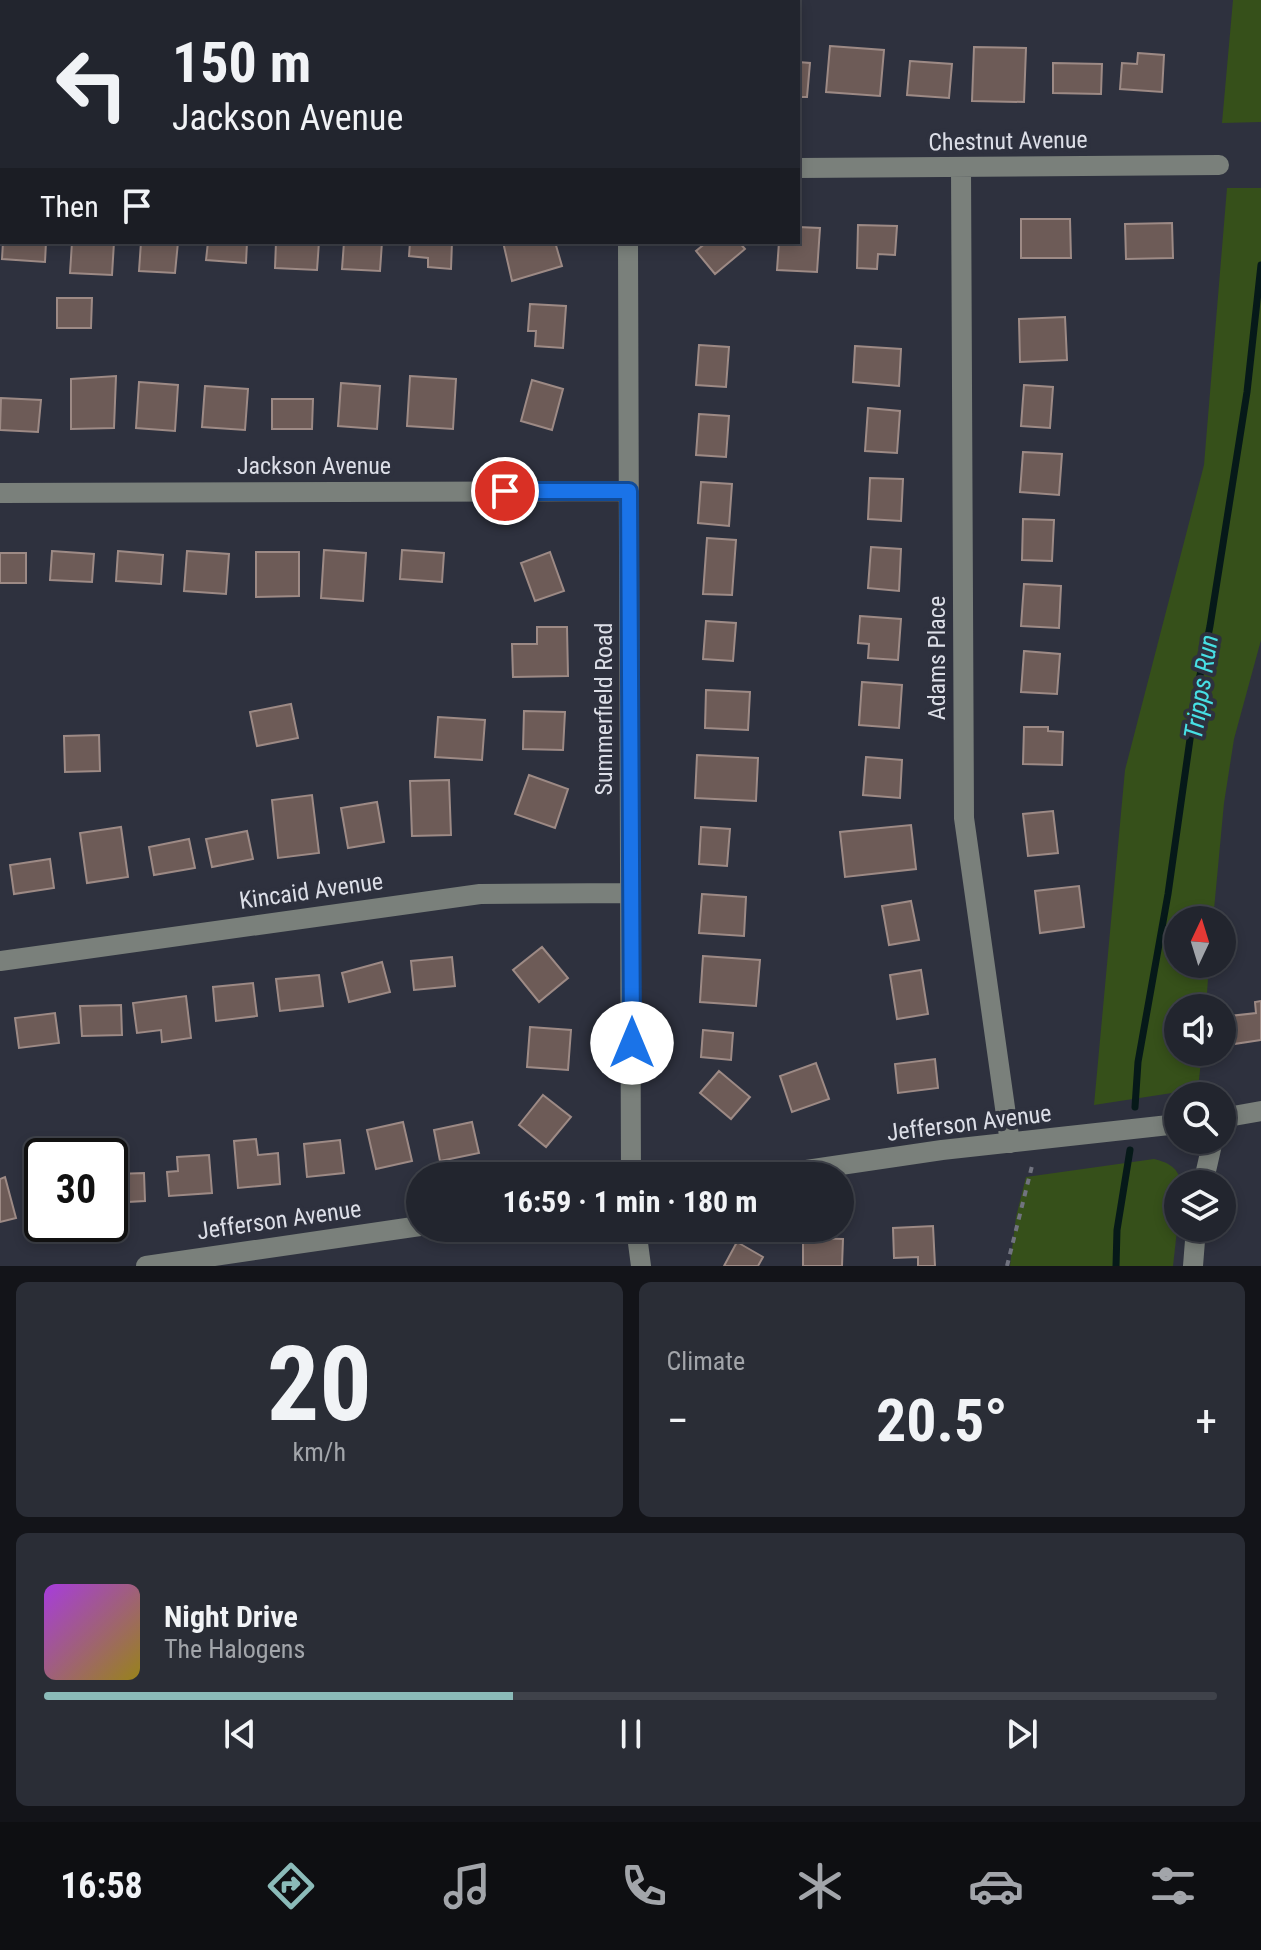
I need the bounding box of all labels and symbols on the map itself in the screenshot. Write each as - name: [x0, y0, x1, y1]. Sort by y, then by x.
- street label: Chestnut Avenue: [928, 126, 1088, 156]
- street label: Jackson Avenue: [237, 452, 391, 480]
- pin: [471, 457, 539, 525]
- street label: Adams Place: [923, 596, 951, 720]
- street label: Summerfield Road: [590, 623, 618, 795]
- water label: Tripps Run: [1178, 632, 1224, 742]
- street label: Kincaid Avenue: [237, 867, 385, 915]
- north arrow: [1164, 906, 1236, 978]
- position arrow: [590, 1001, 674, 1085]
- street label: Jefferson Avenue: [885, 1099, 1053, 1147]
- speed limit sign: 30: [24, 1138, 128, 1242]
- street label: Jefferson Avenue: [195, 1195, 363, 1245]

